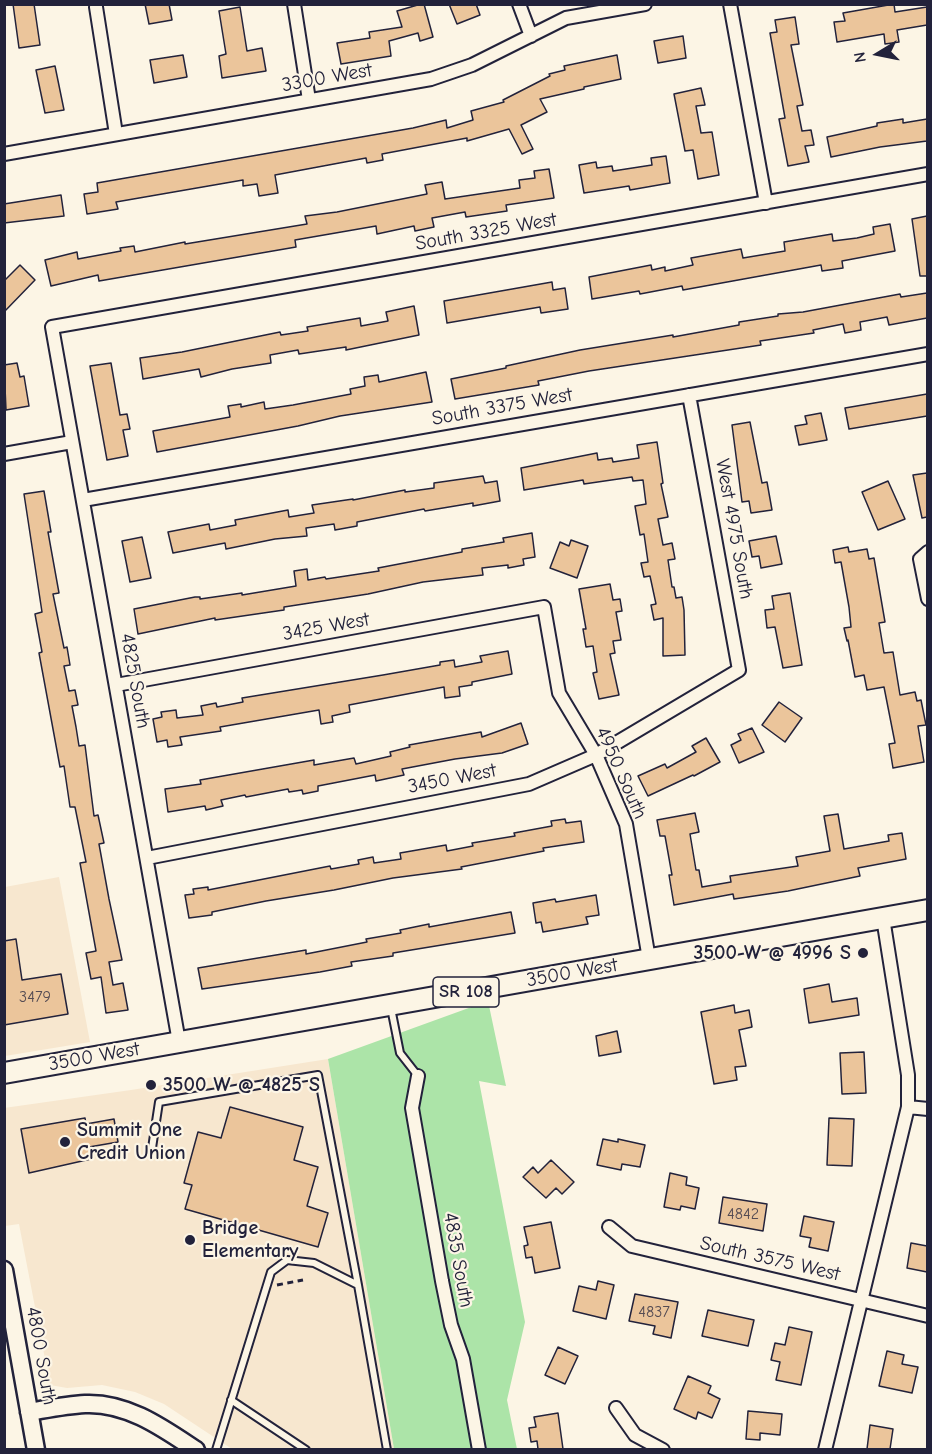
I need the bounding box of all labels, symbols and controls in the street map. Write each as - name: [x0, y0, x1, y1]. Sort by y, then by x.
- north arrow: [848, 24, 908, 84]
- text: N: [851, 50, 870, 64]
- street label: 3300 West: [280, 58, 374, 98]
- street label: South 3325 West: [413, 208, 559, 256]
- street label: South 3375 West: [430, 383, 574, 431]
- street label: West 4975 South: [710, 457, 758, 601]
- street label: 3425 West: [281, 608, 371, 646]
- street label: 4825 South: [115, 632, 155, 730]
- street label: 4950 South: [590, 723, 652, 823]
- street label: 3450 West: [406, 759, 498, 799]
- place label: 3500 W @ 4996 S: [694, 941, 851, 965]
- marker: 3500 W @ 4996 S: [856, 946, 870, 960]
- street label: 3500 West: [525, 953, 619, 993]
- road number: SR 108: [433, 977, 499, 1007]
- house number: 3479: [19, 987, 51, 1007]
- street label: 3500 West: [47, 1037, 141, 1077]
- place label: 3500 W @ 4825 S: [163, 1073, 320, 1097]
- marker: 3500 W @ 4825 S: [144, 1078, 158, 1092]
- place label: Summit One Credit Union: [77, 1118, 186, 1165]
- marker: Summit One Credit Union: [58, 1135, 72, 1149]
- house number: 4842: [727, 1204, 759, 1224]
- street label: 4835 South: [438, 1211, 478, 1309]
- place label: Bridge Elementary: [202, 1216, 298, 1263]
- street label: South 3575 West: [698, 1231, 842, 1287]
- marker: Bridge Elementary: [183, 1233, 197, 1247]
- house number: 4837: [638, 1302, 670, 1322]
- street label: 4800 South: [21, 1305, 61, 1407]

